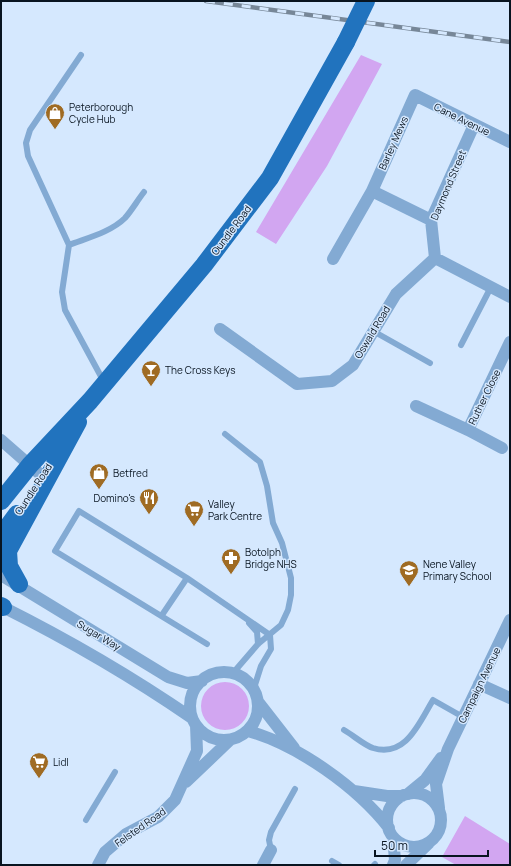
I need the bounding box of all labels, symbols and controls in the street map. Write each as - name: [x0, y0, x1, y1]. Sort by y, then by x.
- street label: Cane Avenue: [432, 99, 492, 139]
- place label: Peterborough Cycle Hub: [69, 100, 133, 126]
- shop icon: Peterborough Cycle Hub: [44, 102, 66, 130]
- street label: Barley Mews: [375, 114, 411, 172]
- street label: Daymond Street: [427, 148, 469, 222]
- street label: Oundle Road: [208, 202, 254, 258]
- street label: Oswald Road: [351, 303, 393, 361]
- bar icon: The Cross Keys: [140, 359, 162, 387]
- place label: The Cross Keys: [165, 363, 236, 377]
- street label: Ruther Close: [465, 367, 504, 427]
- street label: Oundle Road: [11, 460, 55, 518]
- shop icon: Betfred: [88, 462, 110, 490]
- place label: Betfred: [113, 466, 148, 480]
- restaurant icon: Domino's: [138, 487, 160, 515]
- place label: Domino's: [93, 491, 135, 505]
- place label: Valley Park Centre: [208, 497, 262, 523]
- supermarket icon: Valley Park Centre: [183, 499, 205, 527]
- place label: Botolph Bridge NHS: [245, 545, 297, 571]
- pharmacy icon: Botolph Bridge NHS: [220, 547, 242, 575]
- place label: Nene Valley Primary School: [423, 557, 492, 583]
- school or university icon: Nene Valley Primary School: [398, 559, 420, 587]
- street label: Sugar Way: [75, 616, 124, 654]
- street label: Campaign Avenue: [454, 644, 504, 725]
- supermarket icon: Lidl: [28, 751, 50, 779]
- place label: Lidl: [53, 755, 69, 769]
- street label: Felsted Road: [112, 804, 168, 850]
- scale bar: [375, 832, 488, 858]
- text: 50 m: [381, 837, 408, 854]

